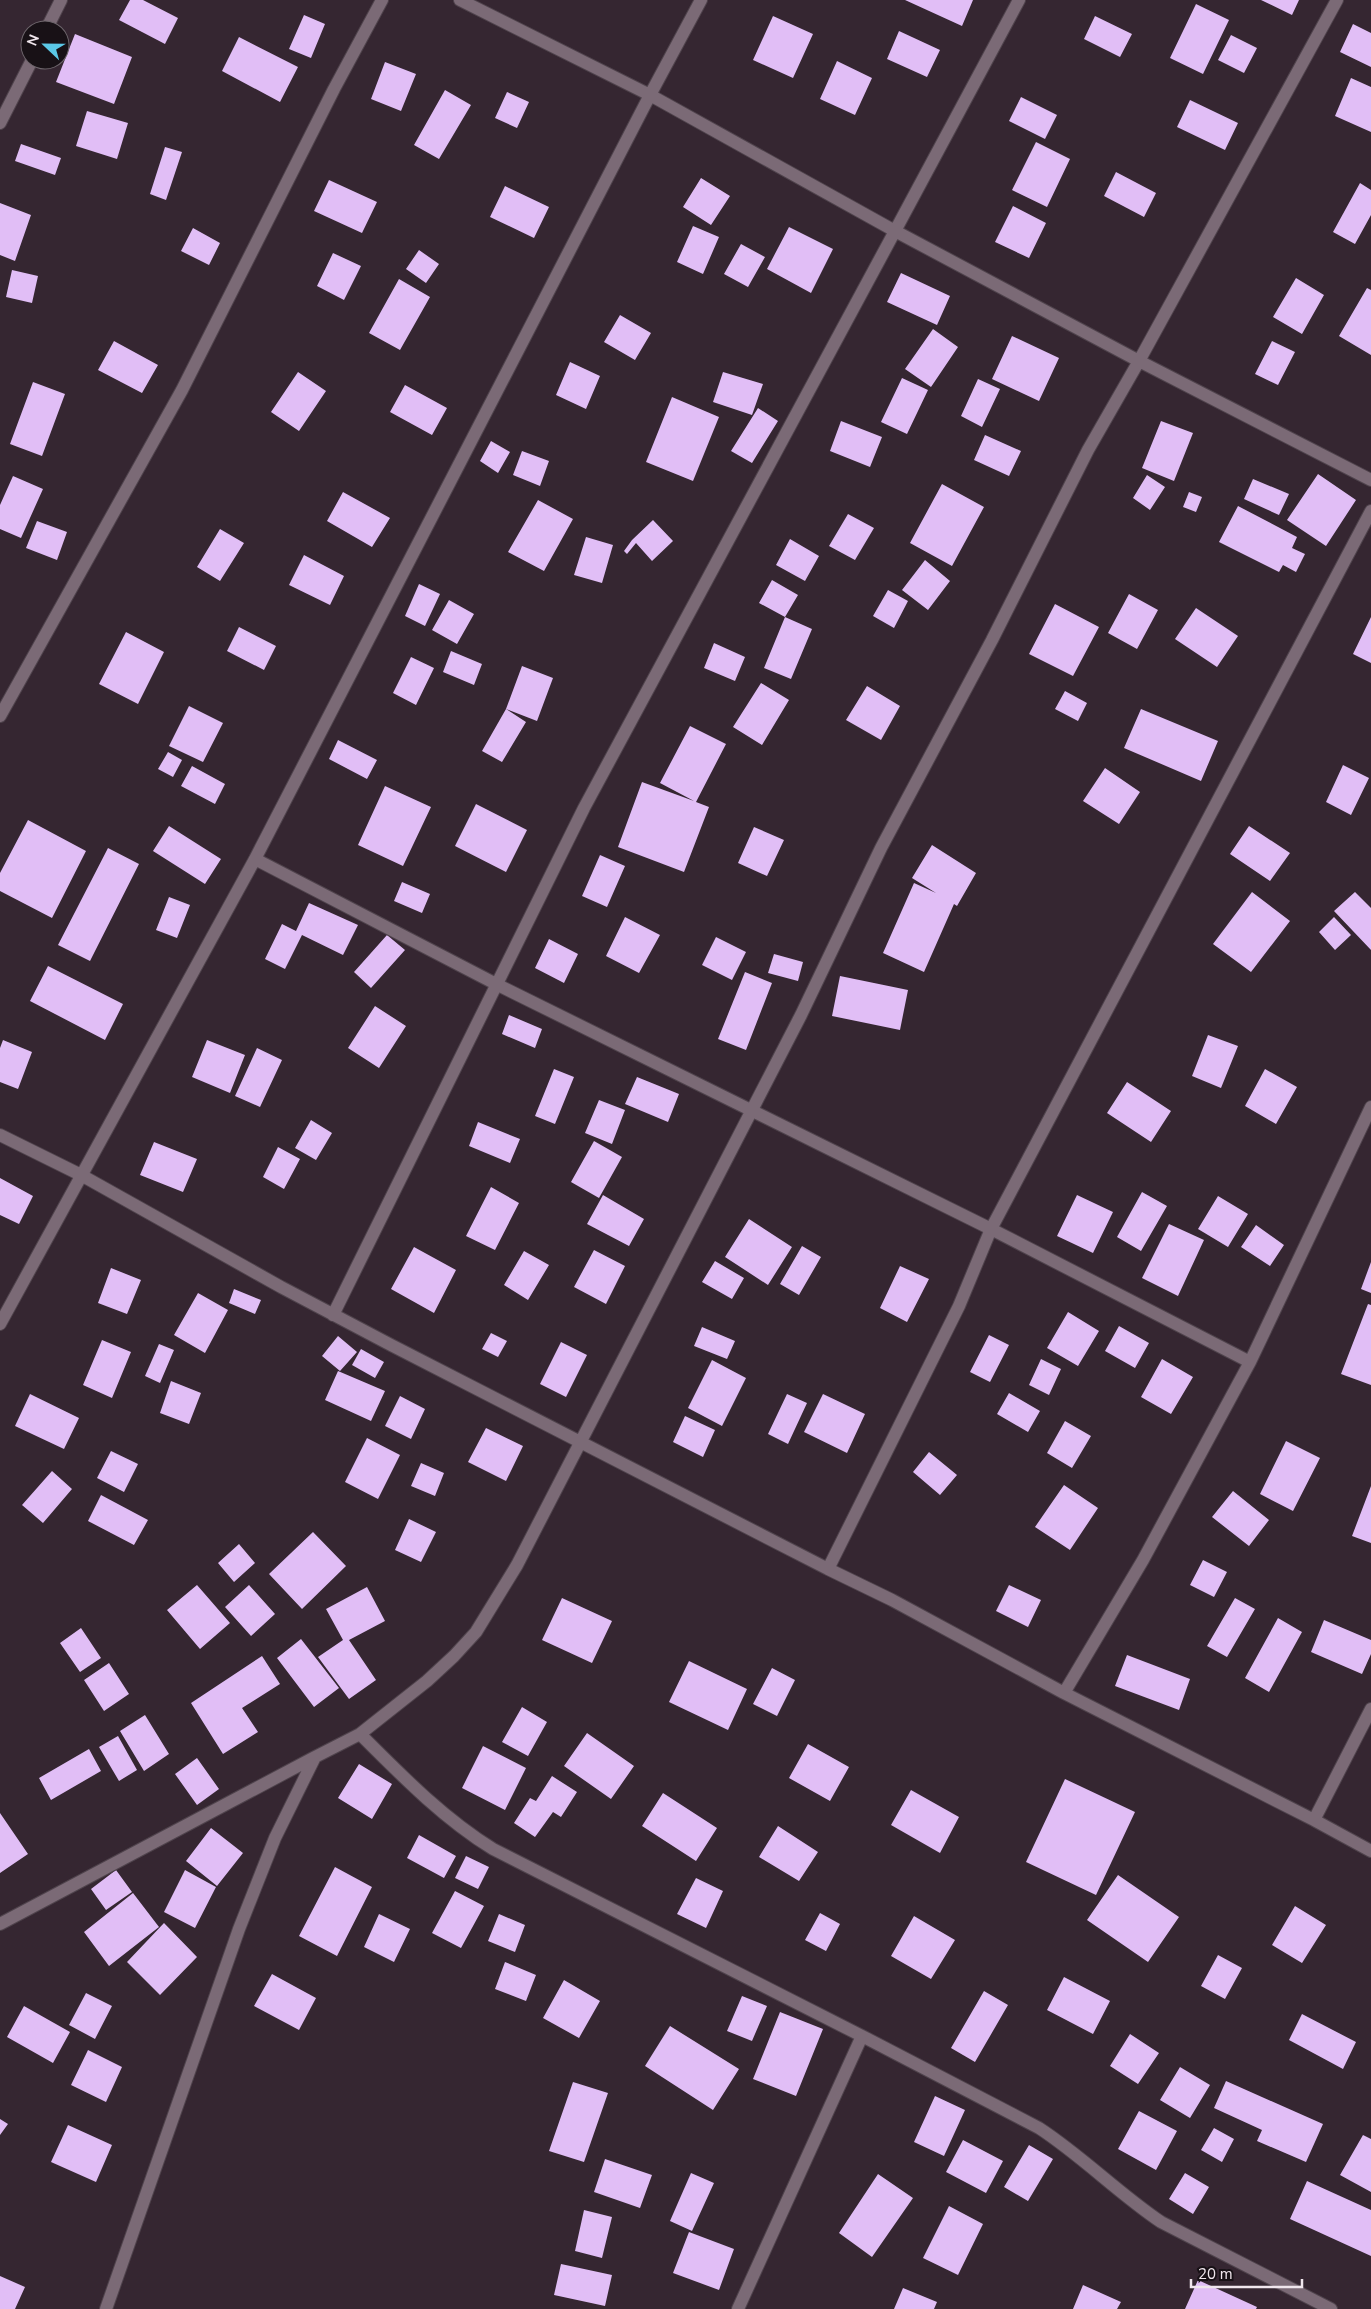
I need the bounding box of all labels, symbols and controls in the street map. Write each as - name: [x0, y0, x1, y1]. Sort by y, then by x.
- north arrow: [20, 20, 70, 70]
- text: N: [23, 32, 44, 49]
- scale bar: [1191, 2256, 1302, 2288]
- text: 20 m: [1198, 2264, 1233, 2284]

